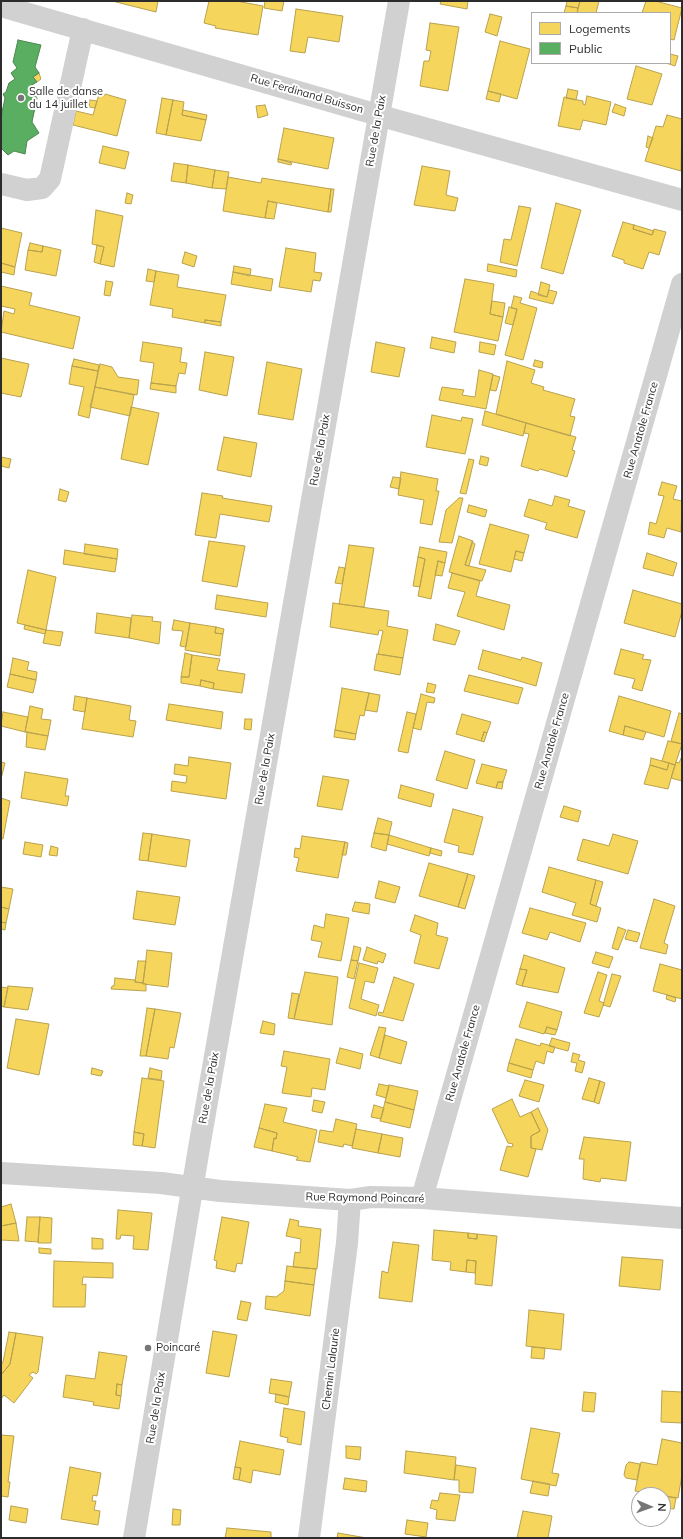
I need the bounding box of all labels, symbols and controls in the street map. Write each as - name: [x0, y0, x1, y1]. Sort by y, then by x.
- legend: [531, 12, 671, 64]
- text: Logements: [569, 21, 630, 36]
- text: Public: [569, 41, 603, 56]
- street label: Rue Ferdinand Buisson: [249, 72, 365, 116]
- place label: Salle de danse du 14 juillet: [29, 85, 103, 111]
- marker: Salle de danse du 14 juillet: [16, 93, 26, 103]
- street label: Rue de la Paix: [363, 94, 389, 168]
- street label: Rue Anatole France: [621, 380, 661, 480]
- street label: Rue de la Paix: [307, 413, 333, 487]
- street label: Rue Anatole France: [532, 691, 572, 791]
- street label: Rue de la Paix: [252, 732, 278, 806]
- street label: Rue Anatole France: [443, 1003, 483, 1103]
- street label: Rue de la Paix: [196, 1051, 222, 1125]
- street label: Rue Raymond Poincaré: [305, 1190, 425, 1206]
- street label: Chemin Lalaurie: [319, 1327, 343, 1411]
- place label: Poincaré: [156, 1341, 200, 1355]
- marker: Poincaré: [143, 1343, 153, 1353]
- street label: Rue de la Paix: [144, 1371, 168, 1445]
- north arrow: [631, 1487, 671, 1527]
- text: N: [655, 1503, 669, 1512]

